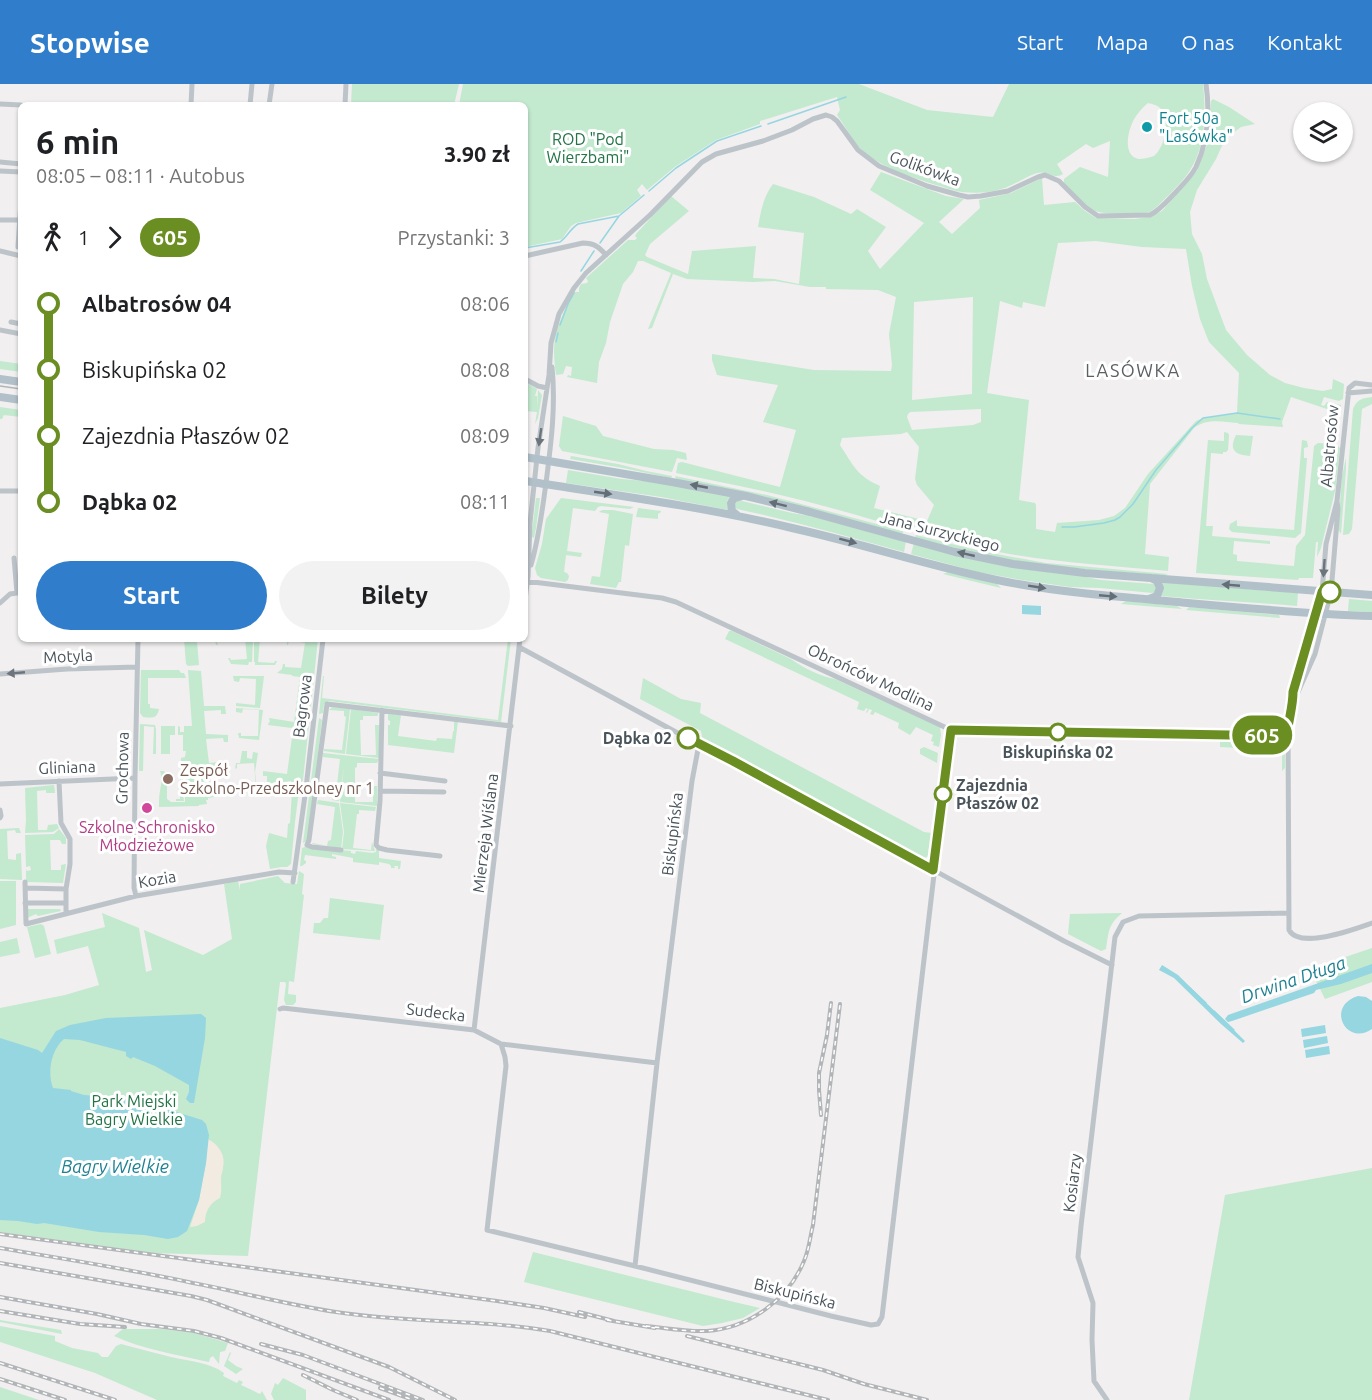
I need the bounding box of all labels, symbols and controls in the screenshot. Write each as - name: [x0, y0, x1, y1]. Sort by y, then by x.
- text: Stopwise: [30, 27, 150, 58]
- text: Start: [1017, 30, 1063, 54]
- text: Mapa: [1096, 30, 1148, 54]
- text: O nas: [1181, 30, 1234, 54]
- text: Kontakt: [1267, 30, 1342, 54]
- map controls: [1293, 102, 1353, 162]
- button: layers: [1293, 102, 1353, 162]
- place label: Fort 50a "Lasówka": [1159, 109, 1233, 145]
- marker: Fort 50a "Lasówka": [1140, 120, 1154, 134]
- text: 6 min: [36, 123, 119, 160]
- park label: ROD "Pod Wierzbami": [547, 130, 629, 166]
- text: 3.90 zł: [444, 141, 510, 166]
- street label: Golikówka: [887, 147, 963, 189]
- text: 08:05 – 08:11 · Autobus: [36, 164, 245, 187]
- icon: walk: [36, 221, 69, 254]
- icon: forward: [98, 221, 131, 254]
- text: 605: [152, 225, 188, 249]
- text: 1: [78, 226, 89, 249]
- text: Przystanki: 3: [398, 226, 510, 249]
- text: Albatrosów 04: [82, 291, 232, 316]
- text: 08:06: [460, 292, 510, 315]
- text: Biskupińska 02: [82, 357, 227, 382]
- text: 08:08: [460, 358, 510, 381]
- district label: LASÓWKA: [1085, 359, 1181, 380]
- street label: Albatrosów: [1316, 404, 1342, 488]
- text: Zajezdnia Płaszów 02: [82, 423, 290, 448]
- text: 08:09: [460, 424, 510, 447]
- one-way arrow: [535, 428, 544, 447]
- one-way arrow: [690, 482, 709, 491]
- one-way arrow: [594, 488, 613, 497]
- text: Dąbka 02: [82, 489, 177, 514]
- text: 08:11: [460, 490, 510, 513]
- one-way arrow: [768, 498, 787, 508]
- street label: Jana Surzyckiego: [878, 507, 1002, 555]
- one-way arrow: [839, 537, 857, 547]
- one-way arrow: [956, 549, 975, 558]
- one-way arrow: [1320, 558, 1329, 577]
- button: Start: [36, 561, 267, 630]
- button: Bilety: [279, 561, 510, 630]
- one-way arrow: [1222, 580, 1241, 589]
- unlabelled marker: [1319, 581, 1341, 603]
- one-way arrow: [1028, 583, 1047, 592]
- one-way arrow: [1099, 591, 1118, 601]
- street label: Obrońców Modlina: [805, 640, 937, 714]
- street label: Motyla: [43, 646, 93, 666]
- one-way arrow: [6, 668, 25, 678]
- street label: Bagrowa: [289, 673, 315, 739]
- line badge: 605: [1228, 716, 1296, 754]
- marker: Biskupińska 02: [1049, 723, 1067, 741]
- text: 605: [1244, 723, 1280, 747]
- marker: Dąbka 02: [677, 727, 699, 749]
- place label: Dąbka 02: [603, 729, 672, 748]
- street label: Grochowa: [112, 732, 132, 804]
- place label: Biskupińska 02: [1002, 743, 1114, 761]
- street label: Gliniana: [38, 757, 96, 777]
- place label: Zespół Szkolno-Przedszkolney nr 1: [180, 761, 374, 797]
- marker: Zespół Szkolno-Przedszkolney nr 1: [161, 772, 175, 786]
- street label: Mierzeja Wiślana: [469, 772, 501, 894]
- place label: Zajezdnia Płaszów 02: [956, 776, 1039, 812]
- marker: Zajezdnia Płaszów 02: [934, 785, 952, 803]
- street label: Biskupińska: [658, 791, 686, 877]
- marker: Szkolne Schronisko Młodzieżowe: [140, 801, 154, 815]
- place label: Szkolne Schronisko Młodzieżowe: [79, 818, 215, 854]
- street label: Kozia: [137, 867, 177, 891]
- water label: Drwina Długa: [1238, 952, 1348, 1006]
- street label: Sudecka: [405, 999, 467, 1025]
- park label: Park Miejski Bagry Wielkie: [85, 1092, 183, 1128]
- street label: Kosiarzy: [1059, 1152, 1085, 1213]
- water label: Bagry Wielkie: [61, 1156, 169, 1176]
- street label: Biskupińska: [752, 1274, 838, 1312]

